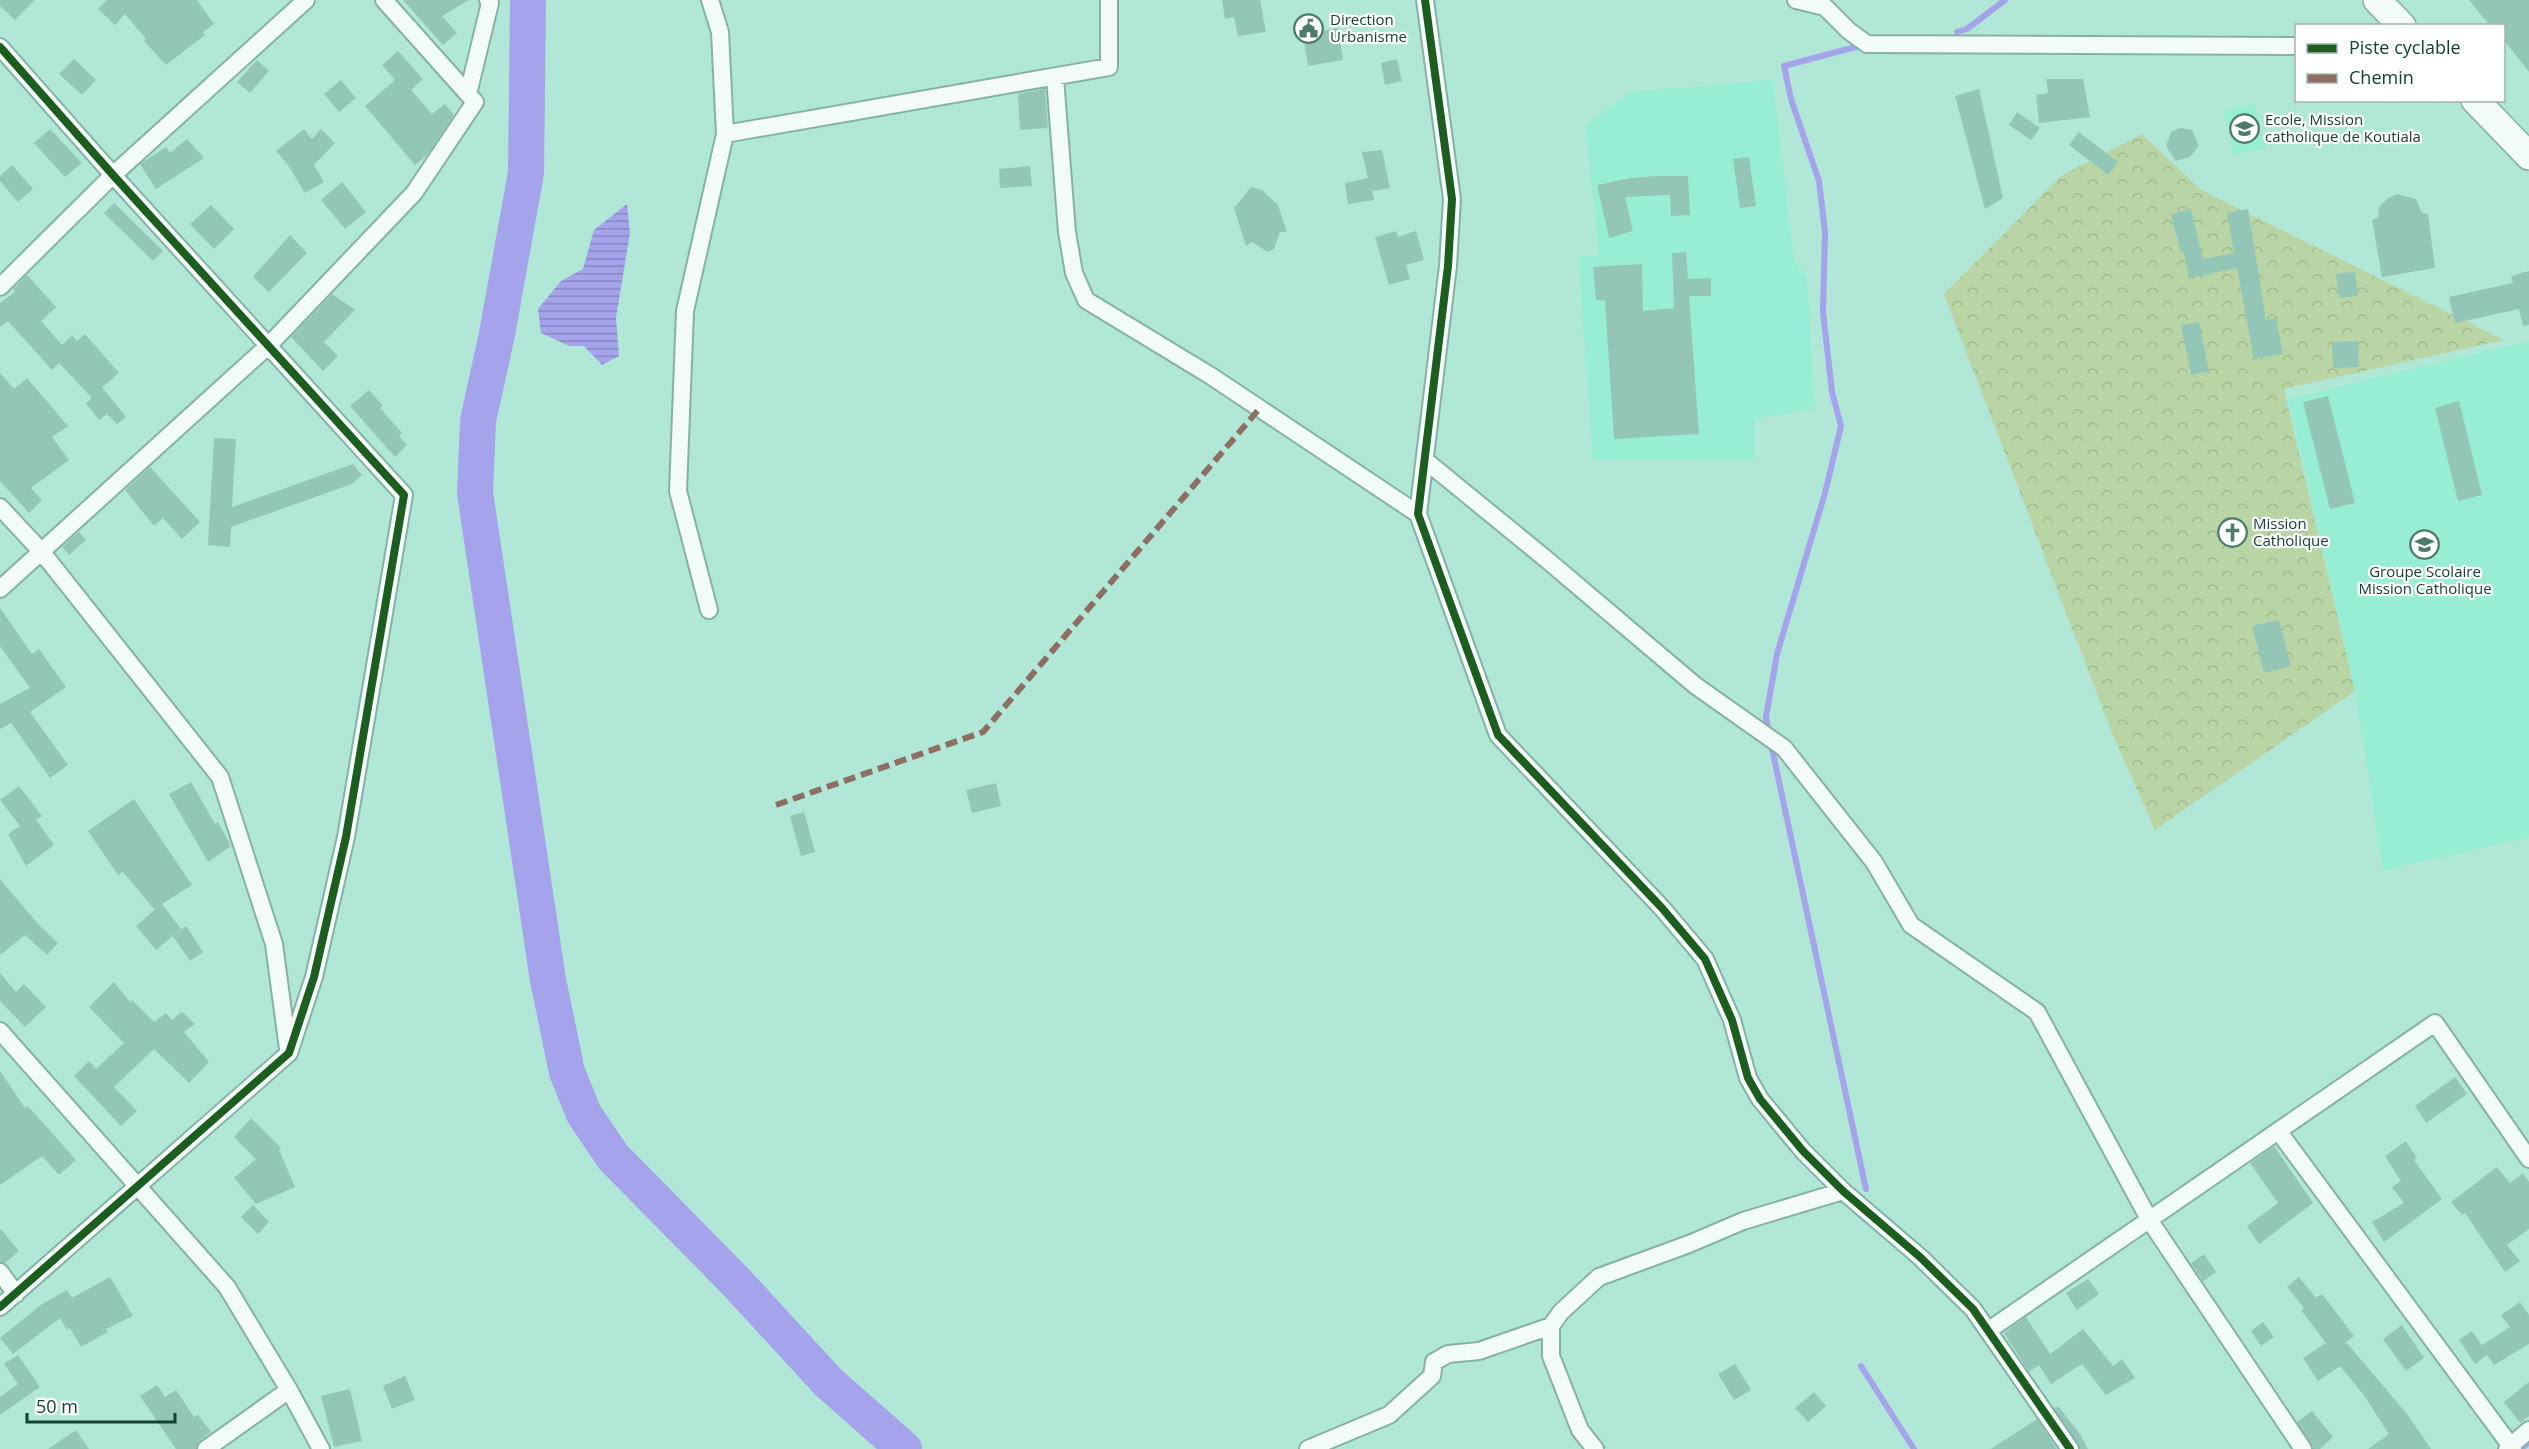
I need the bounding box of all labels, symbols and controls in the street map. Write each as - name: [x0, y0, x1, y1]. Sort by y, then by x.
- place label: Direction Urbanisme: [1330, 9, 1407, 46]
- public building icon: Direction Urbanisme: [1293, 13, 1325, 45]
- legend: [2295, 24, 2505, 102]
- text: Piste cyclable: [2349, 35, 2461, 59]
- text: Chemin: [2349, 65, 2414, 89]
- place label: Ecole, Mission catholique de Koutiala: [2265, 109, 2421, 146]
- school or university icon: Ecole, Mission catholique de Koutiala: [2228, 113, 2260, 145]
- place label: Mission Catholique: [2253, 513, 2329, 550]
- church icon: Mission Catholique: [2216, 517, 2248, 549]
- school or university icon: Groupe Scolaire Mission Catholique: [2409, 529, 2441, 561]
- place label: Groupe Scolaire Mission Catholique: [2358, 561, 2492, 598]
- scale bar: [27, 1386, 176, 1424]
- text: 50 m: [36, 1394, 78, 1418]

